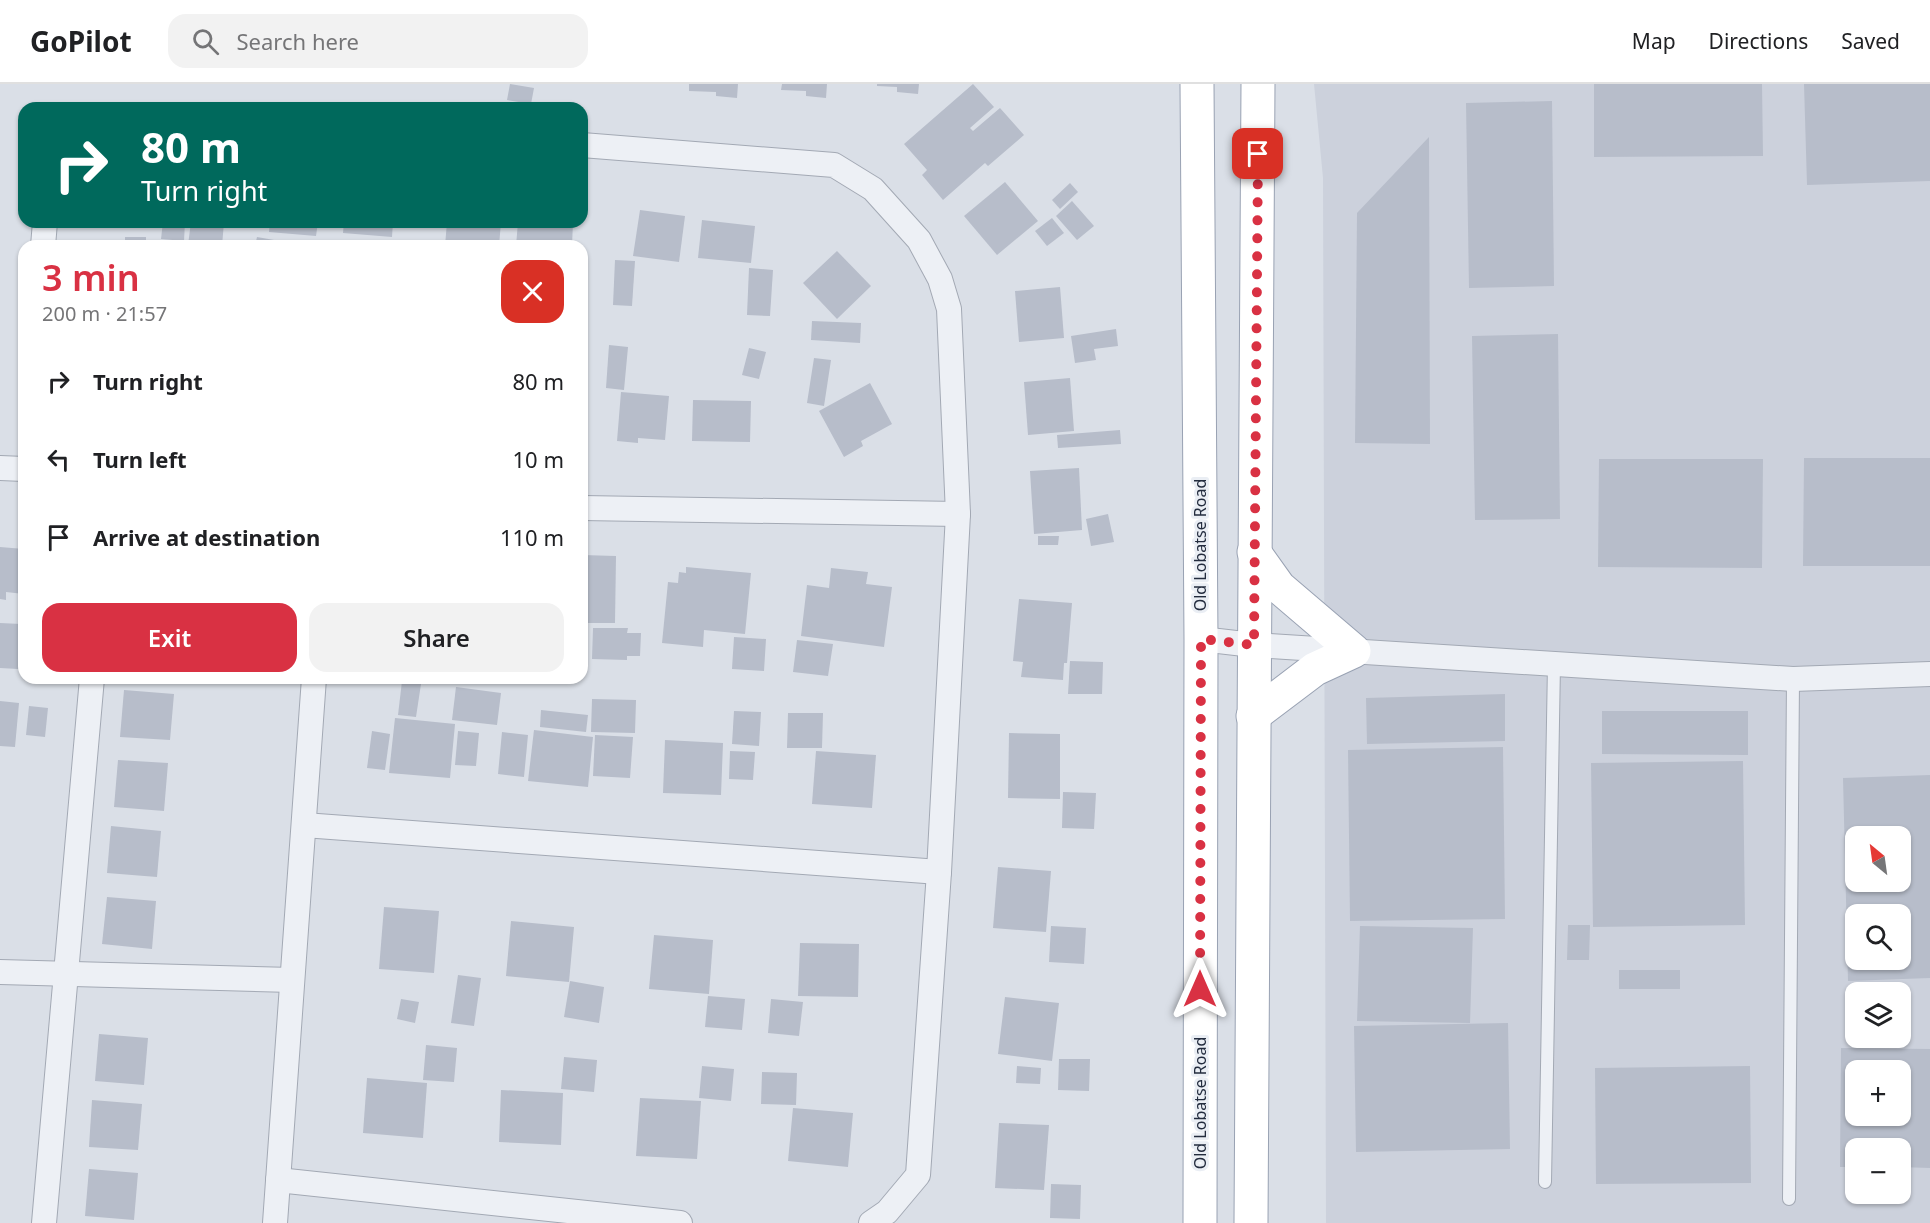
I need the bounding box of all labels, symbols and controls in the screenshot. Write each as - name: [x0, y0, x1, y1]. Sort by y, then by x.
- search box: [168, 14, 588, 68]
- text: GoPilot: [30, 22, 132, 60]
- icon: search: [189, 25, 222, 58]
- text: Search here: [237, 26, 359, 56]
- text: Map: [1632, 27, 1676, 55]
- text: Directions: [1709, 27, 1808, 55]
- text: Saved: [1841, 27, 1900, 55]
- text: 80 m: [141, 118, 241, 175]
- icon: right: [42, 126, 120, 204]
- pin: [1232, 128, 1283, 179]
- icon: arrive: [1241, 137, 1274, 170]
- text: Turn right: [141, 172, 267, 209]
- text: 3 min: [42, 253, 140, 302]
- button: close: [501, 260, 564, 323]
- text: 200 m · 21:57: [42, 300, 167, 327]
- icon: right: [42, 365, 75, 398]
- text: Turn right: [93, 366, 203, 396]
- text: 80 m: [513, 366, 564, 396]
- icon: left: [42, 443, 75, 476]
- text: Turn left: [93, 444, 187, 474]
- text: 10 m: [513, 444, 564, 474]
- street label: Old Lobatse Road: [1189, 479, 1211, 611]
- icon: arrive: [42, 521, 75, 554]
- text: Arrive at destination: [93, 522, 320, 552]
- text: 110 m: [500, 522, 564, 552]
- button: Exit: [42, 603, 297, 672]
- button: Share: [309, 603, 564, 672]
- north arrow: [1845, 826, 1911, 892]
- map controls: [1845, 826, 1911, 1204]
- button: search: [1845, 904, 1911, 970]
- position arrow: [1168, 957, 1232, 1021]
- button: layers: [1845, 982, 1911, 1048]
- street label: Old Lobatse Road: [1189, 1037, 1211, 1169]
- button: +: [1845, 1060, 1911, 1126]
- button: −: [1845, 1138, 1911, 1204]

